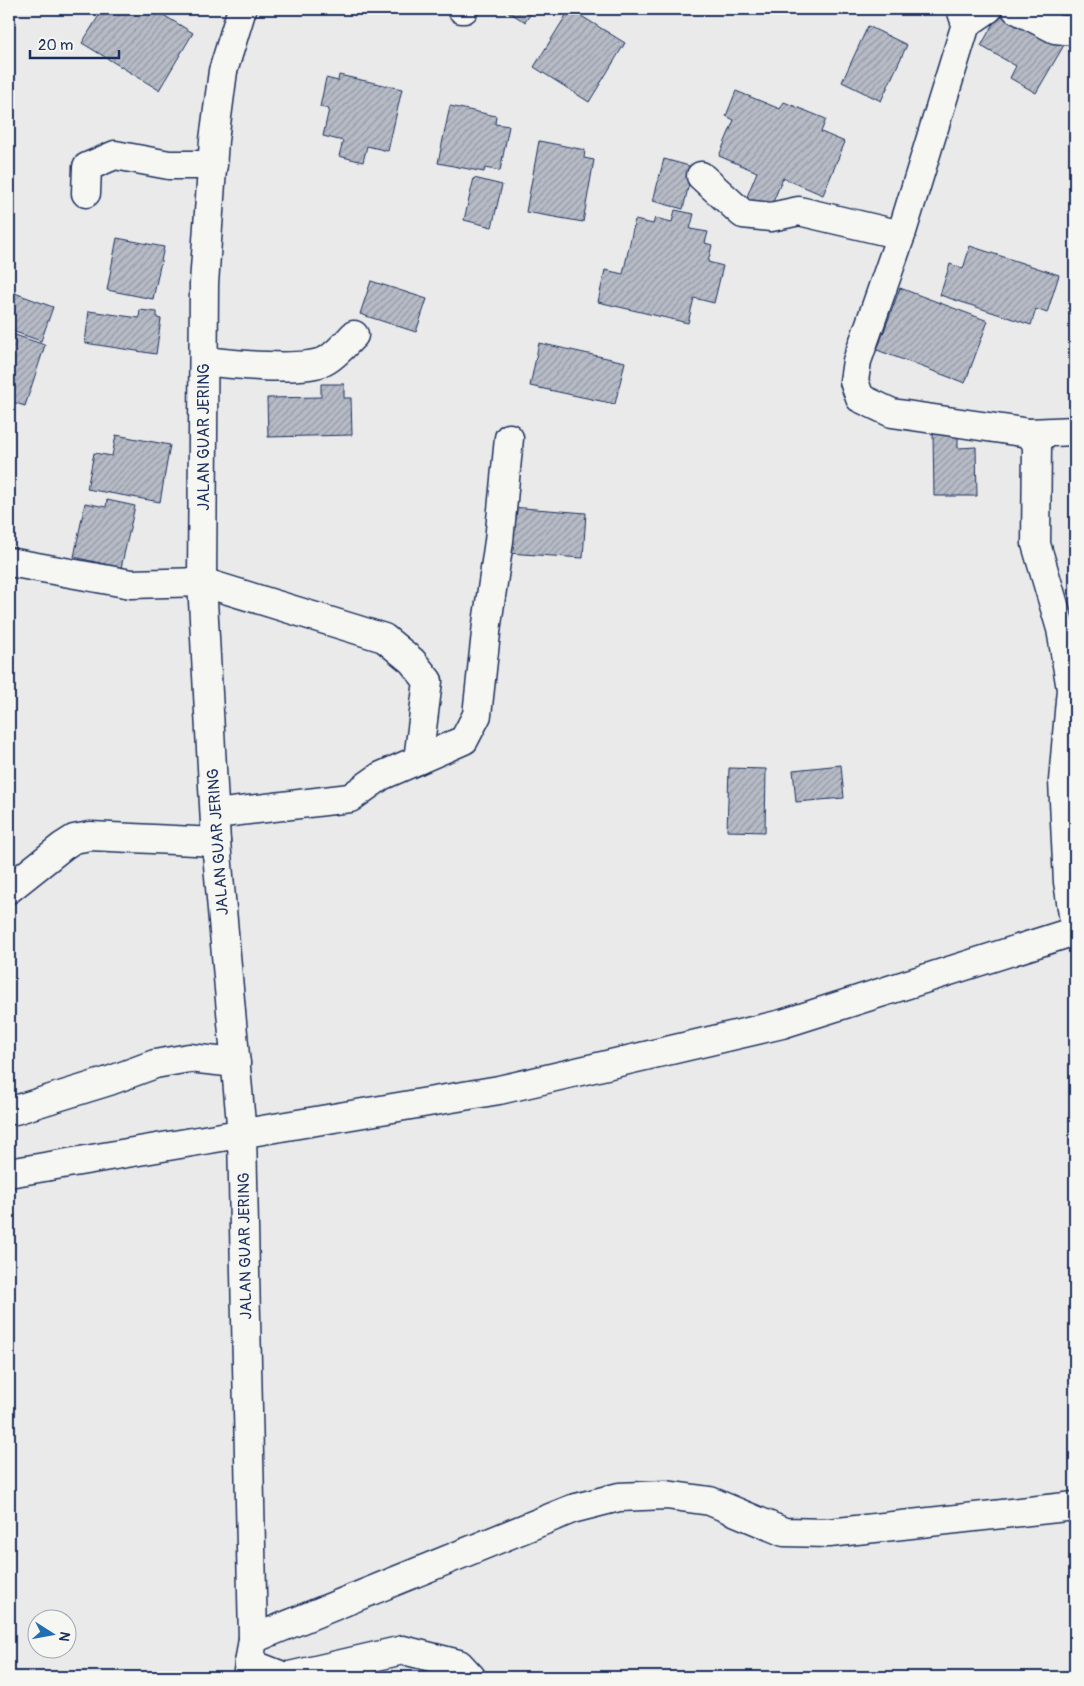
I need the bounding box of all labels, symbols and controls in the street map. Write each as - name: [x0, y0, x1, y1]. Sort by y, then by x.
- scale bar: [30, 28, 119, 60]
- text: 20 m: [38, 36, 73, 55]
- street label: JALAN GUAR JERING: [194, 363, 214, 511]
- street label: JALAN GUAR JERING: [203, 768, 233, 916]
- street label: JALAN GUAR JERING: [234, 1172, 256, 1320]
- north arrow: [28, 1608, 78, 1658]
- text: N: [55, 1630, 74, 1643]

